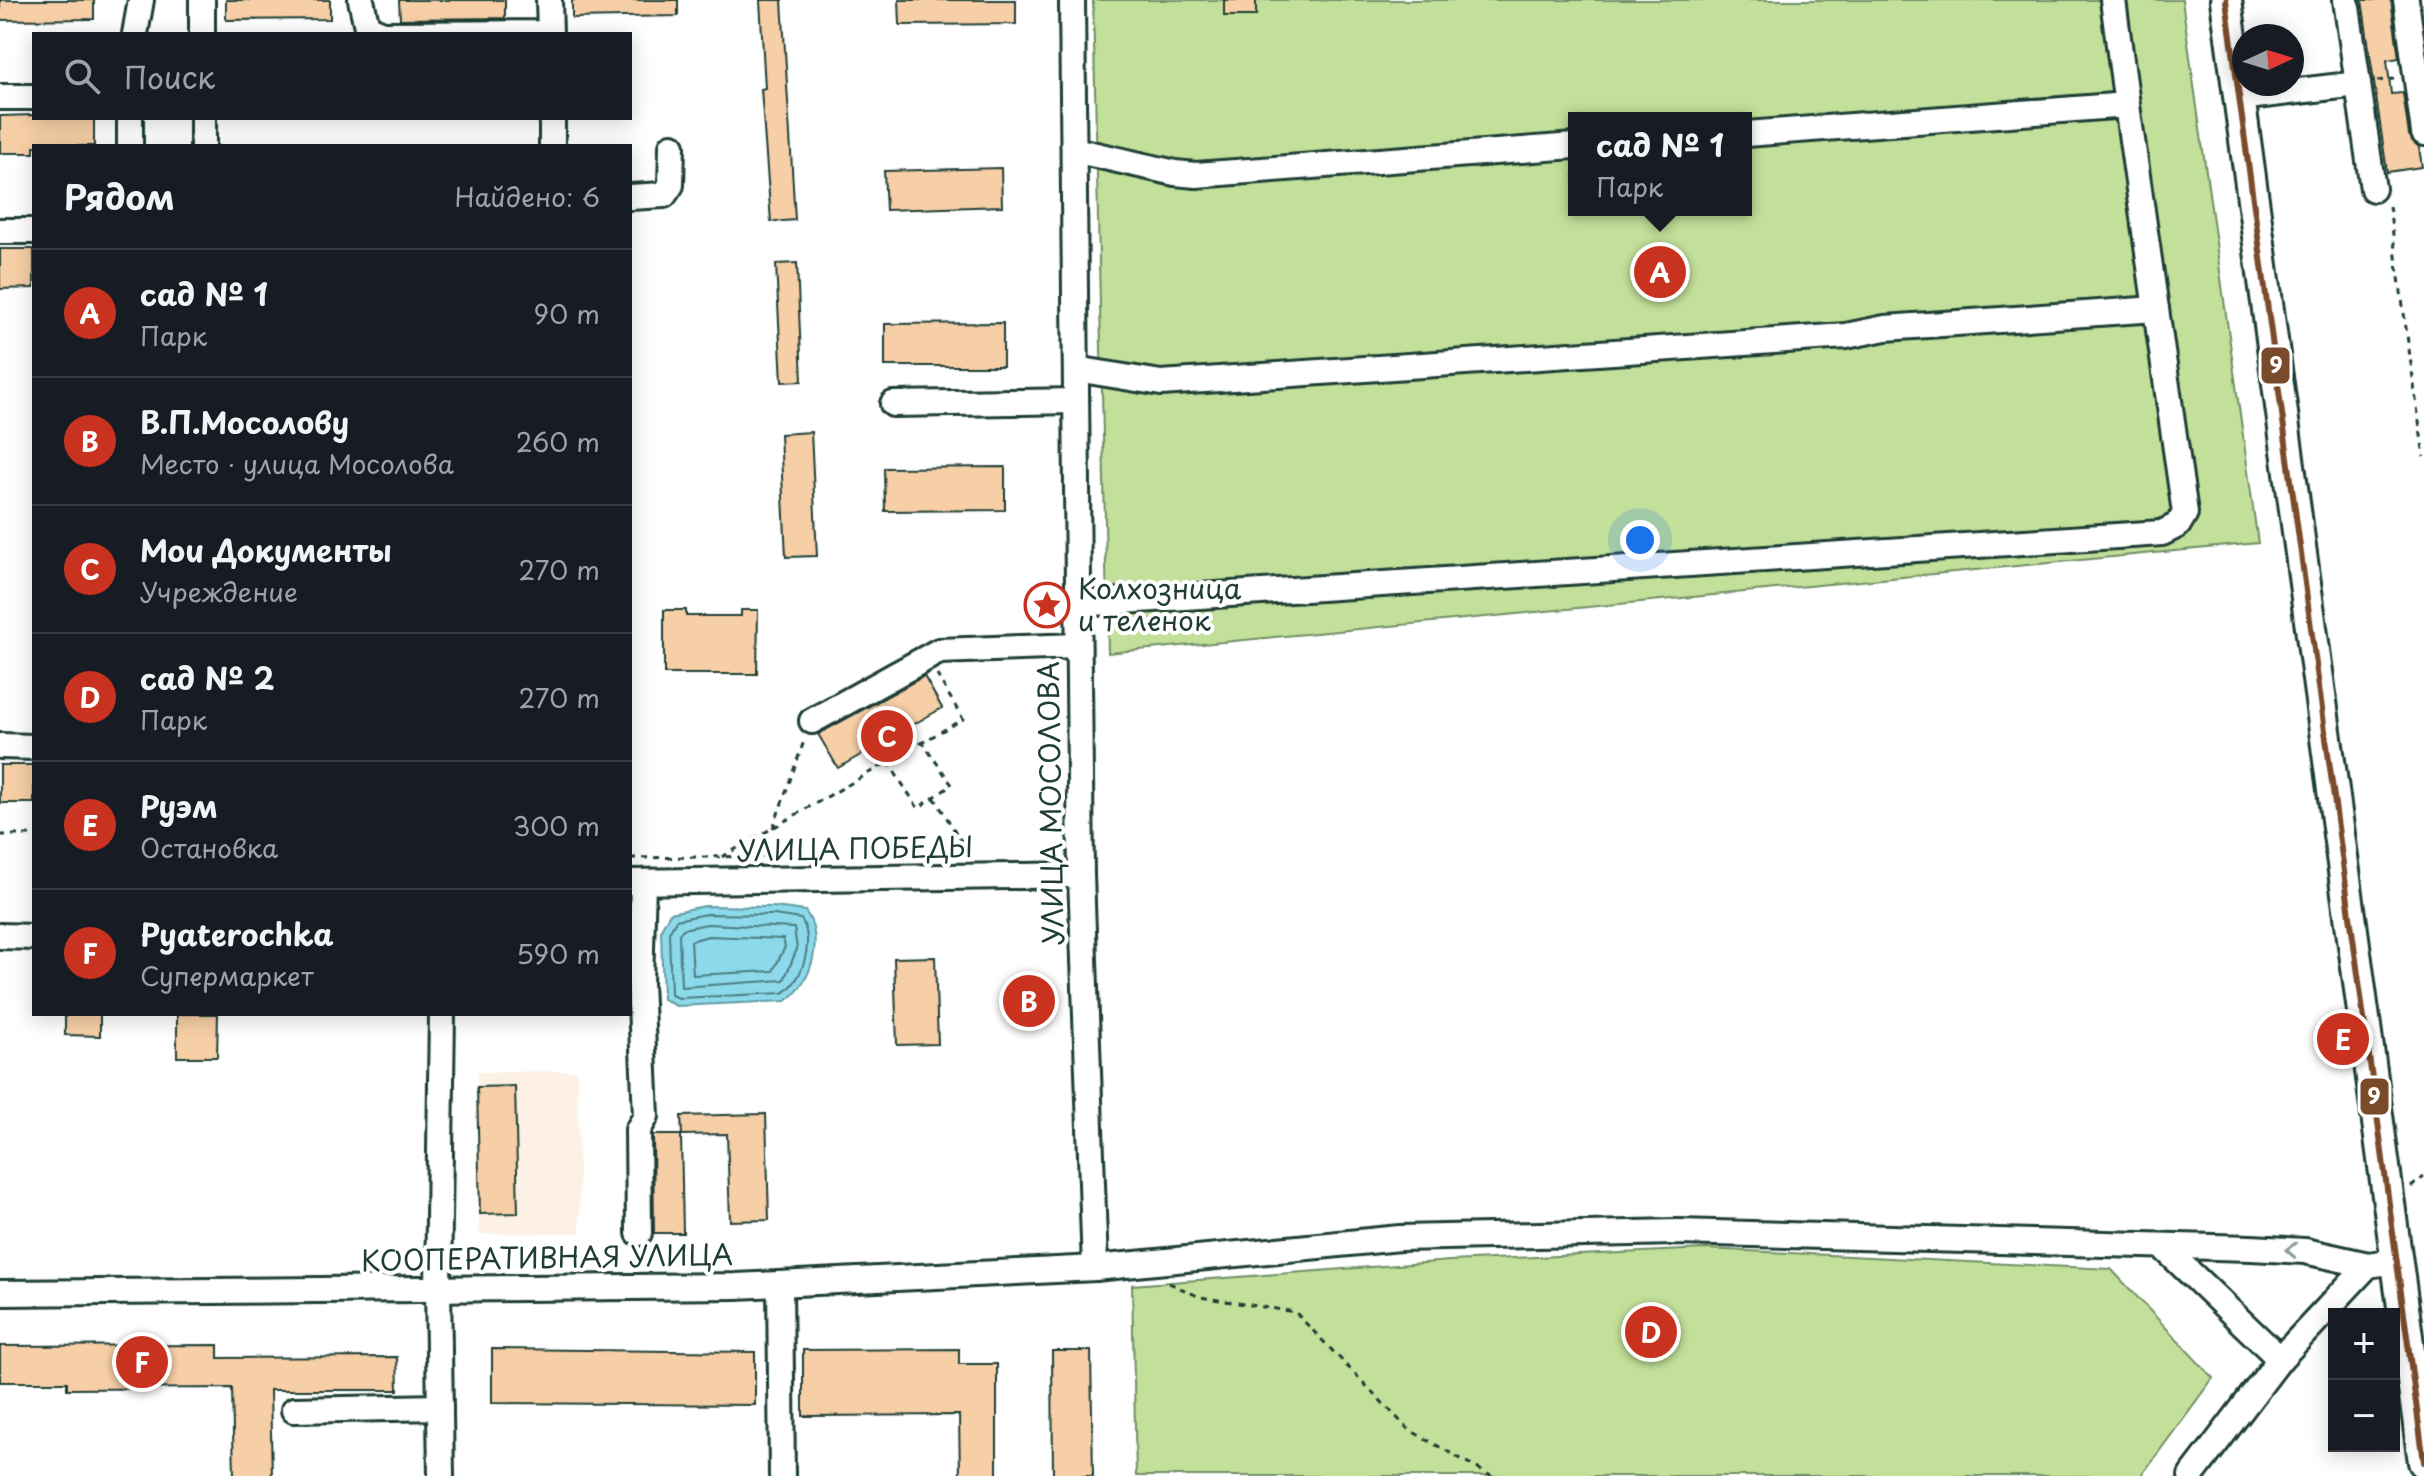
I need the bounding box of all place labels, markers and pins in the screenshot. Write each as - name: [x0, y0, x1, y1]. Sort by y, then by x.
- pin: A: [1634, 242, 1686, 302]
- place label: Колхозница и теленок: [1078, 566, 1242, 641]
- place icon: Колхозница и теленок: [1023, 581, 1071, 629]
- pin: C: [861, 706, 913, 766]
- pin: B: [1003, 971, 1055, 1031]
- pin: E: [2317, 1009, 2369, 1069]
- pin: D: [1625, 1302, 1677, 1362]
- pin: F: [116, 1332, 168, 1392]

